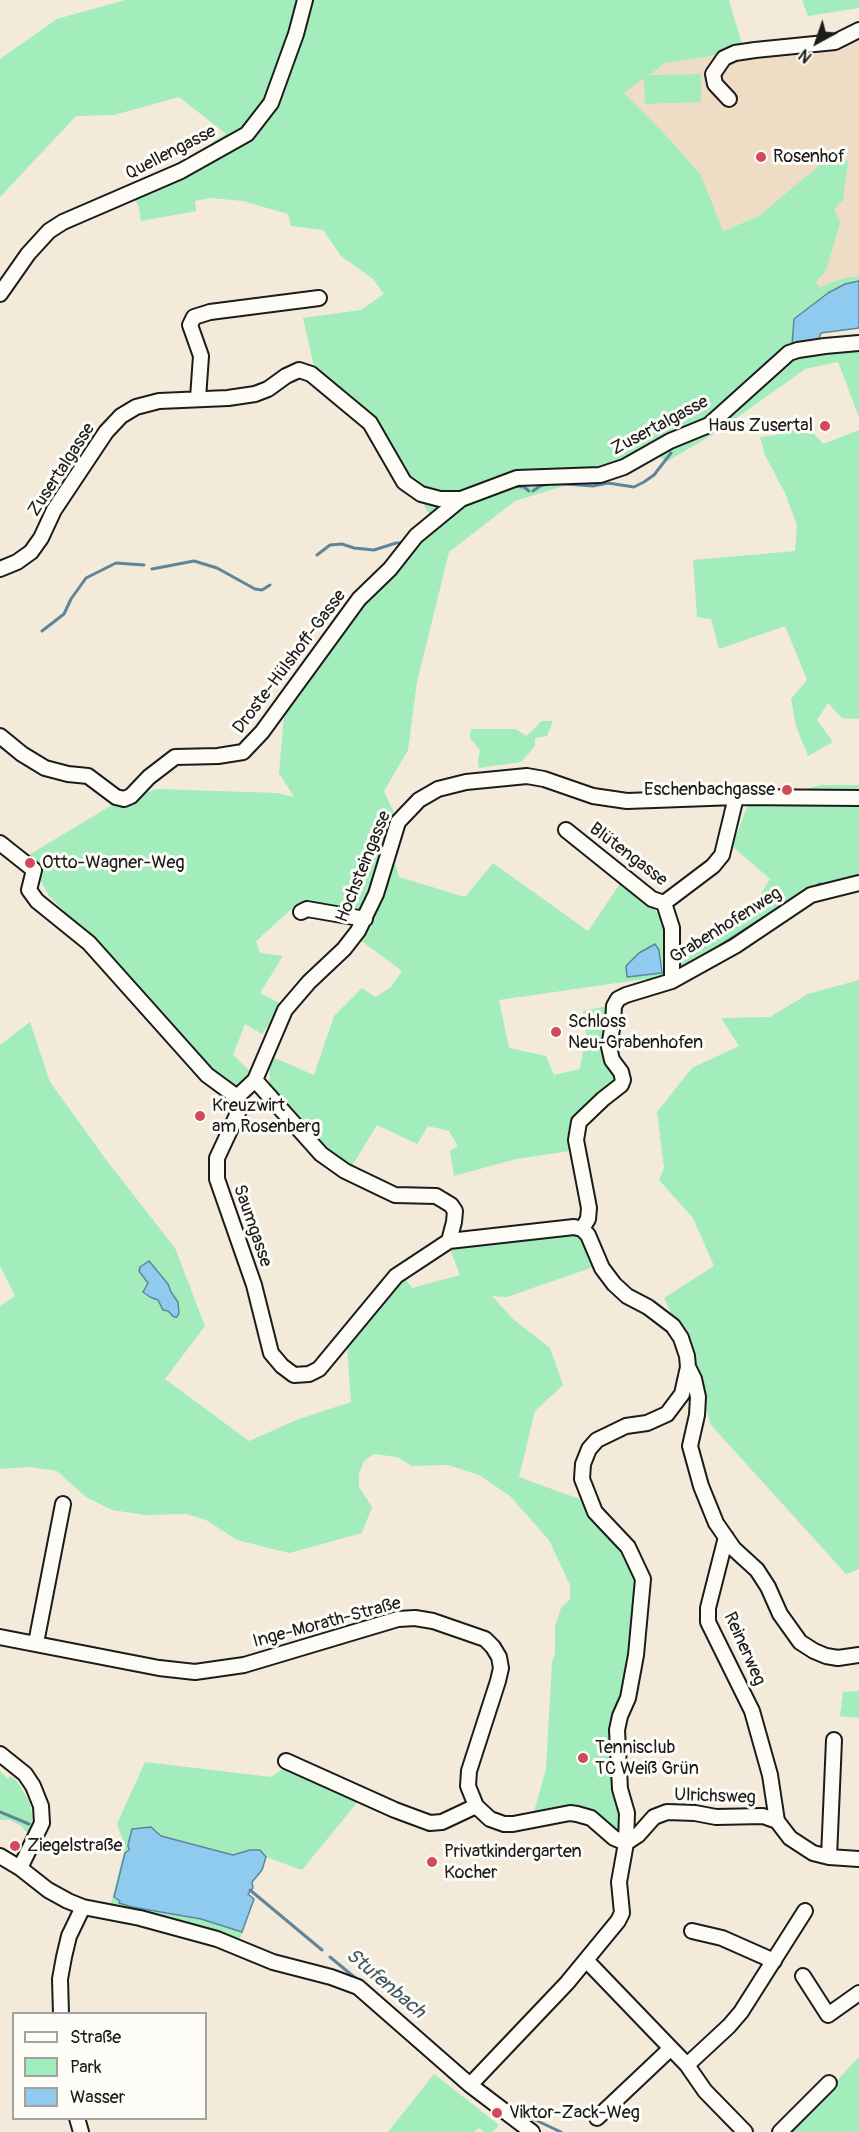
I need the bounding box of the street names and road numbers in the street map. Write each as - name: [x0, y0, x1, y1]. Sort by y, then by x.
- street label: Quellengasse: [122, 121, 220, 185]
- street label: Zusertalgasse: [608, 391, 712, 461]
- street label: Zusertalgasse: [24, 419, 100, 521]
- street label: Droste-Hülshoff-Gasse: [229, 586, 351, 738]
- street label: Hochsteingasse: [332, 808, 396, 926]
- street label: Blütengasse: [585, 819, 671, 891]
- street label: Grabenhofenweg: [666, 883, 786, 969]
- street label: Saumgasse: [228, 1182, 276, 1270]
- street label: Inge-Morath-Straße: [251, 1593, 403, 1653]
- street label: Reinerweg: [718, 1609, 770, 1689]
- street label: Ulrichsweg: [674, 1785, 756, 1809]

